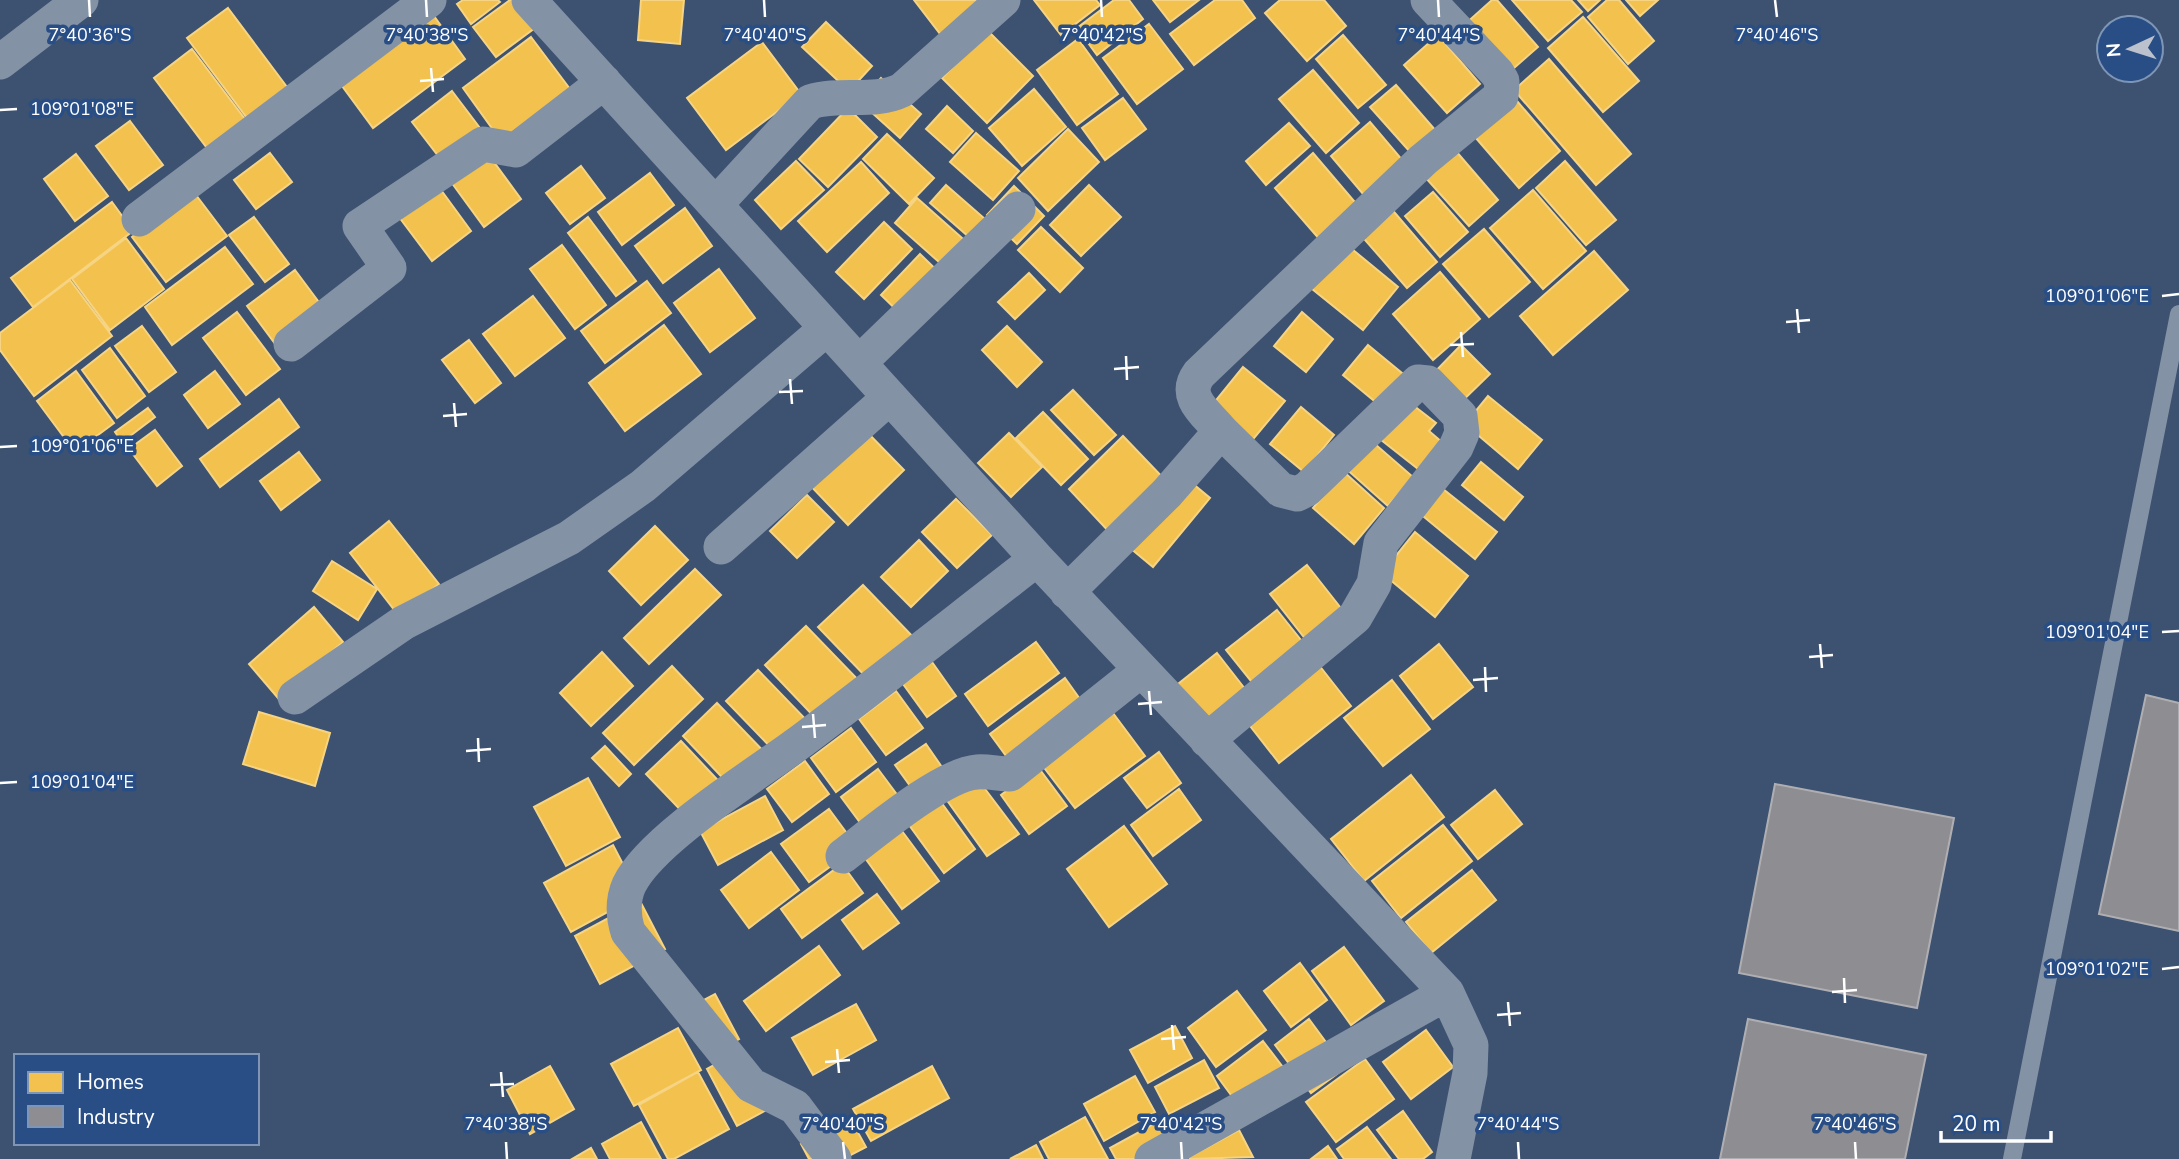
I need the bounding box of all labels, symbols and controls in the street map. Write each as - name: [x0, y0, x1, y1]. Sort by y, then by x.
- north arrow: [2095, 14, 2165, 84]
- text: 7°40'36"S: [49, 23, 131, 47]
- text: 7°40'38"S: [386, 23, 468, 47]
- text: 7°40'40"S: [724, 23, 806, 47]
- text: 7°40'42"S: [1061, 23, 1143, 47]
- text: 7°40'44"S: [1398, 23, 1480, 47]
- text: 7°40'46"S: [1736, 23, 1818, 47]
- text: N: [2101, 42, 2128, 58]
- text: 109°01'08"E: [30, 97, 134, 121]
- text: 109°01'06"E: [2045, 284, 2149, 308]
- text: 109°01'06"E: [30, 434, 134, 458]
- text: 109°01'04"E: [2045, 620, 2149, 644]
- text: 109°01'04"E: [30, 770, 134, 794]
- text: 109°01'02"E: [2045, 957, 2149, 981]
- legend: [14, 1054, 259, 1145]
- text: Homes: [77, 1068, 144, 1096]
- scale bar: [1941, 1100, 2051, 1144]
- text: Industry: [77, 1103, 155, 1131]
- text: 20 m: [1952, 1110, 2001, 1138]
- text: 7°40'38"S: [465, 1112, 547, 1136]
- text: 7°40'40"S: [802, 1112, 884, 1136]
- text: 7°40'42"S: [1140, 1112, 1222, 1136]
- text: 7°40'44"S: [1477, 1112, 1559, 1136]
- text: 7°40'46"S: [1814, 1112, 1896, 1136]

